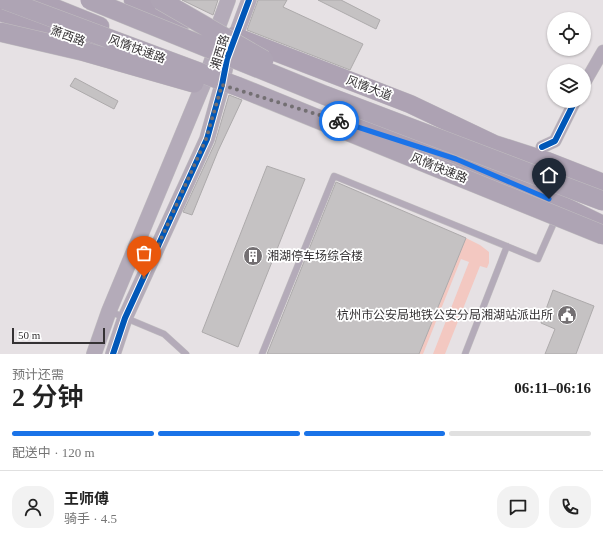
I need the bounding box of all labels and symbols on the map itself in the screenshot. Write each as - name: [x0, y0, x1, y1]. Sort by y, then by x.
- street label: 萧西路: [49, 23, 87, 49]
- street label: 风情快速路: [106, 32, 168, 66]
- street label: 湘西路: [208, 33, 232, 71]
- street label: 风情大道: [344, 73, 394, 103]
- courier: [319, 101, 359, 141]
- street label: 风情快速路: [409, 150, 469, 186]
- pin: [532, 158, 566, 199]
- pin: [127, 236, 161, 277]
- building icon: 湘湖停车场综合楼: [242, 245, 264, 267]
- place label: 湘湖停车场综合楼: [267, 249, 363, 263]
- public building icon: 杭州市公安局地铁公安分局湘湖站派出所: [556, 304, 578, 326]
- place label: 杭州市公安局地铁公安分局湘湖站派出所: [337, 308, 553, 322]
- scale bar: [12, 326, 105, 345]

